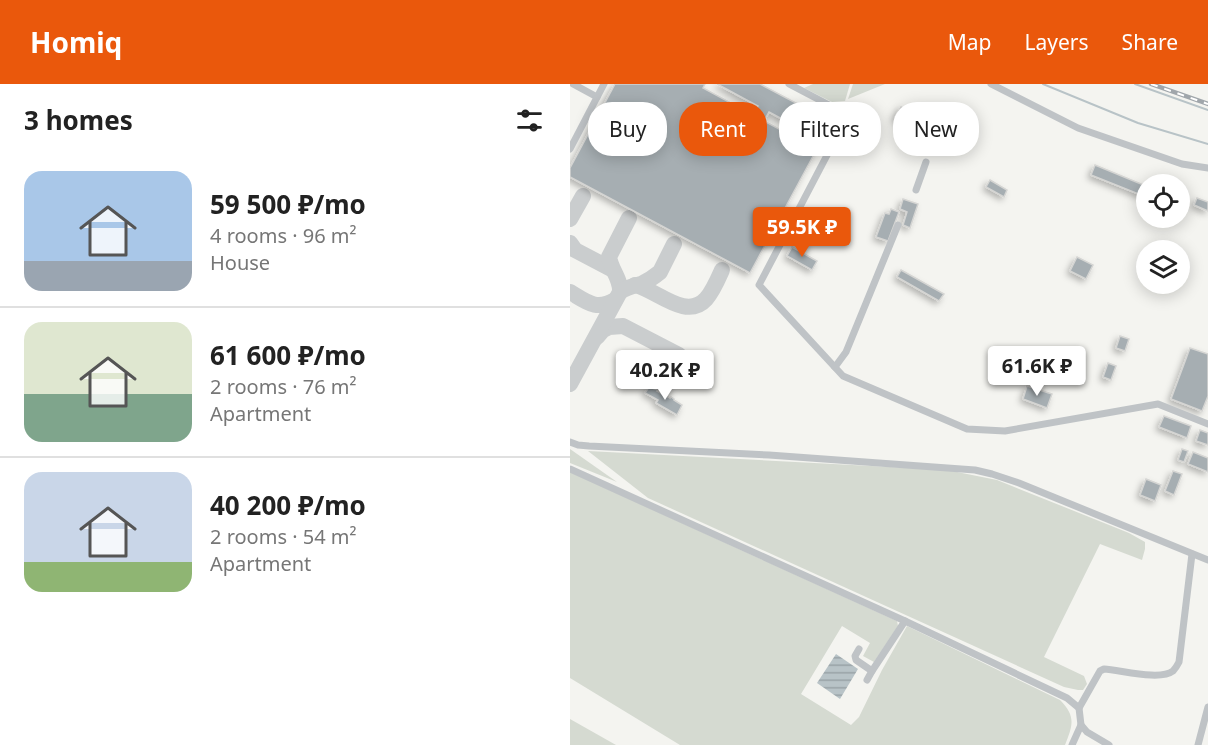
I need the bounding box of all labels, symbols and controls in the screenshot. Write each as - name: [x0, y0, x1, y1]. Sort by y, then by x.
- text: Homiq: [30, 23, 122, 61]
- text: Map: [948, 28, 992, 56]
- text: Layers: [1025, 28, 1089, 56]
- text: Share: [1122, 28, 1178, 56]
- text: 3 homes: [24, 102, 133, 138]
- chip: Buy: [588, 102, 667, 156]
- chip: Rent: [679, 102, 767, 156]
- chip: Filters: [779, 102, 881, 156]
- chip: New: [893, 102, 979, 156]
- icon: filters: [513, 104, 546, 137]
- map controls: [1136, 174, 1190, 294]
- button: locate: [1136, 174, 1190, 228]
- text: 59 500 ₽/mo: [210, 186, 366, 222]
- icon: home: [72, 195, 144, 267]
- pin: 59.5K ₽: [747, 207, 857, 258]
- text: 59.5K ₽: [767, 213, 837, 240]
- text: 4 rooms · 96 m²: [210, 222, 357, 249]
- button: layers: [1136, 240, 1190, 294]
- text: House: [210, 249, 270, 276]
- text: 61 600 ₽/mo: [210, 337, 366, 373]
- icon: home: [72, 346, 144, 418]
- pin: 61.6K ₽: [982, 346, 1092, 397]
- pin: 40.2K ₽: [610, 350, 720, 401]
- text: 61.6K ₽: [1002, 352, 1072, 379]
- text: 40.2K ₽: [630, 356, 700, 383]
- text: 2 rooms · 76 m²: [210, 373, 357, 400]
- text: Apartment: [210, 400, 311, 427]
- text: 40 200 ₽/mo: [210, 487, 366, 523]
- icon: home: [72, 496, 144, 568]
- text: 2 rooms · 54 m²: [210, 523, 357, 550]
- text: Apartment: [210, 550, 311, 577]

